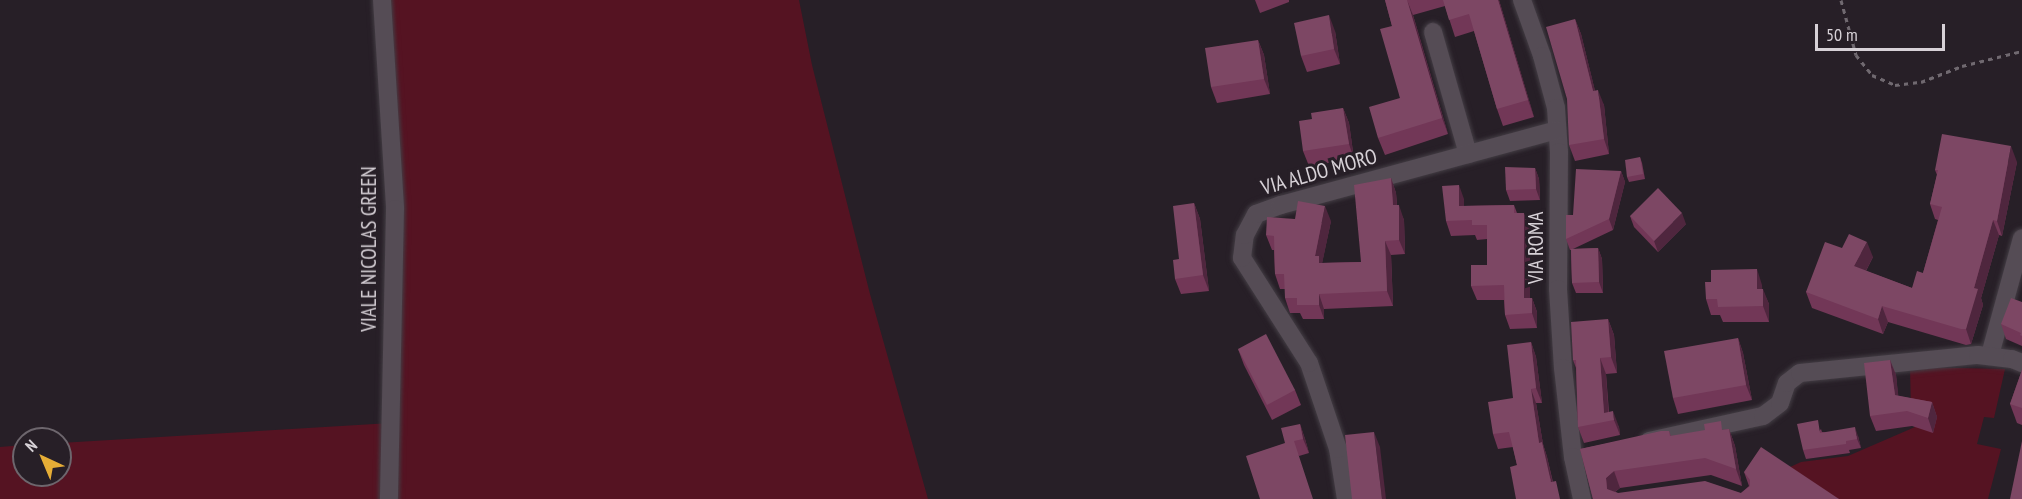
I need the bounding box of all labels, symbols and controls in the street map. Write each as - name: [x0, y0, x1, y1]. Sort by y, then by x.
- scale bar: [1818, 12, 1948, 50]
- text: 50 m: [1826, 23, 1858, 46]
- street label: VIA ALDO MORO: [1258, 143, 1380, 201]
- street label: VIALE NICOLAS GREEN: [356, 166, 382, 332]
- street label: VIA ROMA: [1523, 211, 1549, 285]
- north arrow: [12, 427, 72, 487]
- text: N: [21, 435, 41, 456]

